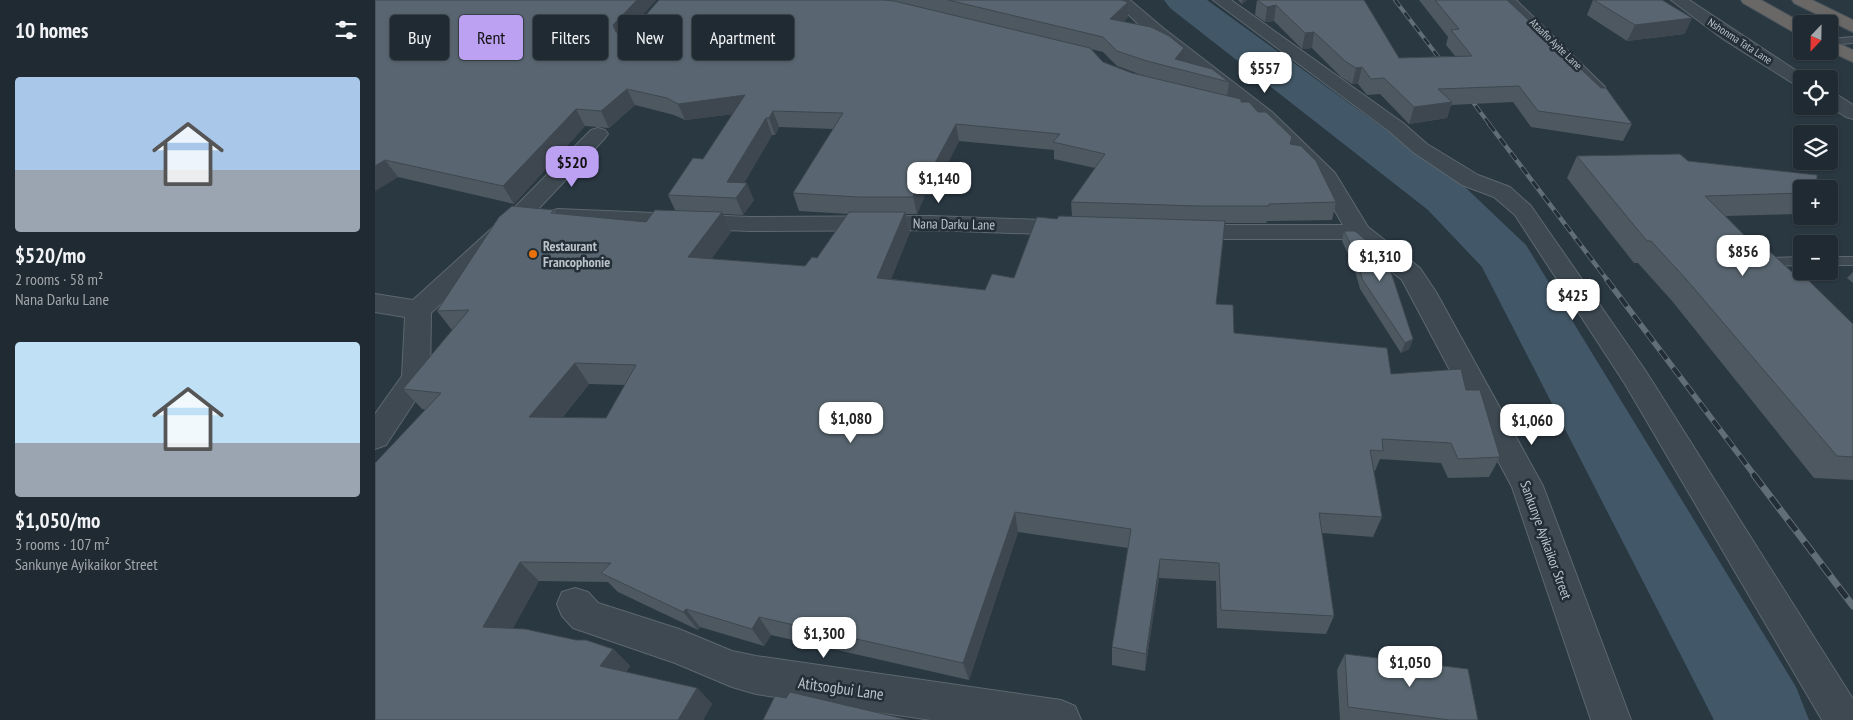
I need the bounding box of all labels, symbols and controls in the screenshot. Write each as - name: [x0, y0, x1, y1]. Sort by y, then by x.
- chip: Buy: [390, 15, 449, 60]
- chip: Rent: [459, 15, 523, 60]
- chip: Filters: [533, 15, 608, 60]
- chip: New: [618, 15, 682, 60]
- chip: Apartment: [692, 15, 794, 60]
- street label: Ataafio Ayite Lane: [1527, 15, 1586, 73]
- street label: Nshonma Tata Lane: [1705, 15, 1775, 67]
- north arrow: [1793, 15, 1837, 60]
- map controls: [1793, 15, 1838, 280]
- icon: filters: [332, 16, 360, 44]
- text: 10 homes: [15, 17, 88, 44]
- pin: $557: [1235, 52, 1295, 94]
- text: $557: [1250, 58, 1280, 78]
- button: locate: [1793, 70, 1838, 115]
- icon: home: [143, 109, 233, 199]
- button: layers: [1793, 125, 1838, 170]
- pin: $520: [542, 146, 602, 188]
- text: $520: [557, 152, 587, 172]
- pin: $1,140: [898, 162, 980, 204]
- text: $1,140: [918, 168, 960, 188]
- button: +: [1793, 180, 1838, 225]
- street label: Nana Darku Lane: [913, 214, 995, 234]
- pin: $856: [1713, 234, 1773, 277]
- button: −: [1793, 235, 1838, 280]
- place label: Restaurant Francophonie: [543, 237, 610, 271]
- pin: $1,310: [1339, 240, 1421, 282]
- text: $856: [1728, 241, 1758, 261]
- text: $520/mo: [15, 242, 86, 269]
- text: $1,310: [1359, 246, 1401, 266]
- marker: Restaurant Francophonie: [527, 248, 539, 260]
- text: 2 rooms · 58 m²: [15, 269, 103, 289]
- pin: $425: [1543, 278, 1603, 321]
- text: $425: [1558, 285, 1588, 305]
- text: Nana Darku Lane: [15, 289, 109, 309]
- icon: home: [143, 374, 233, 464]
- pin: $1,080: [810, 402, 892, 444]
- pin: $1,060: [1491, 404, 1573, 446]
- text: $1,080: [830, 408, 872, 428]
- text: $1,060: [1511, 410, 1553, 430]
- street label: Sankunye Ayikaikor Street: [1516, 478, 1576, 602]
- text: $1,050/mo: [15, 507, 100, 534]
- text: 3 rooms · 107 m²: [15, 534, 110, 554]
- text: Sankunye Ayikaikor Street: [15, 554, 158, 574]
- pin: $1,300: [783, 616, 865, 659]
- text: $1,300: [803, 623, 845, 643]
- pin: $1,050: [1369, 646, 1451, 688]
- text: $1,050: [1389, 652, 1431, 672]
- street label: Atitsogbui Lane: [797, 672, 885, 704]

